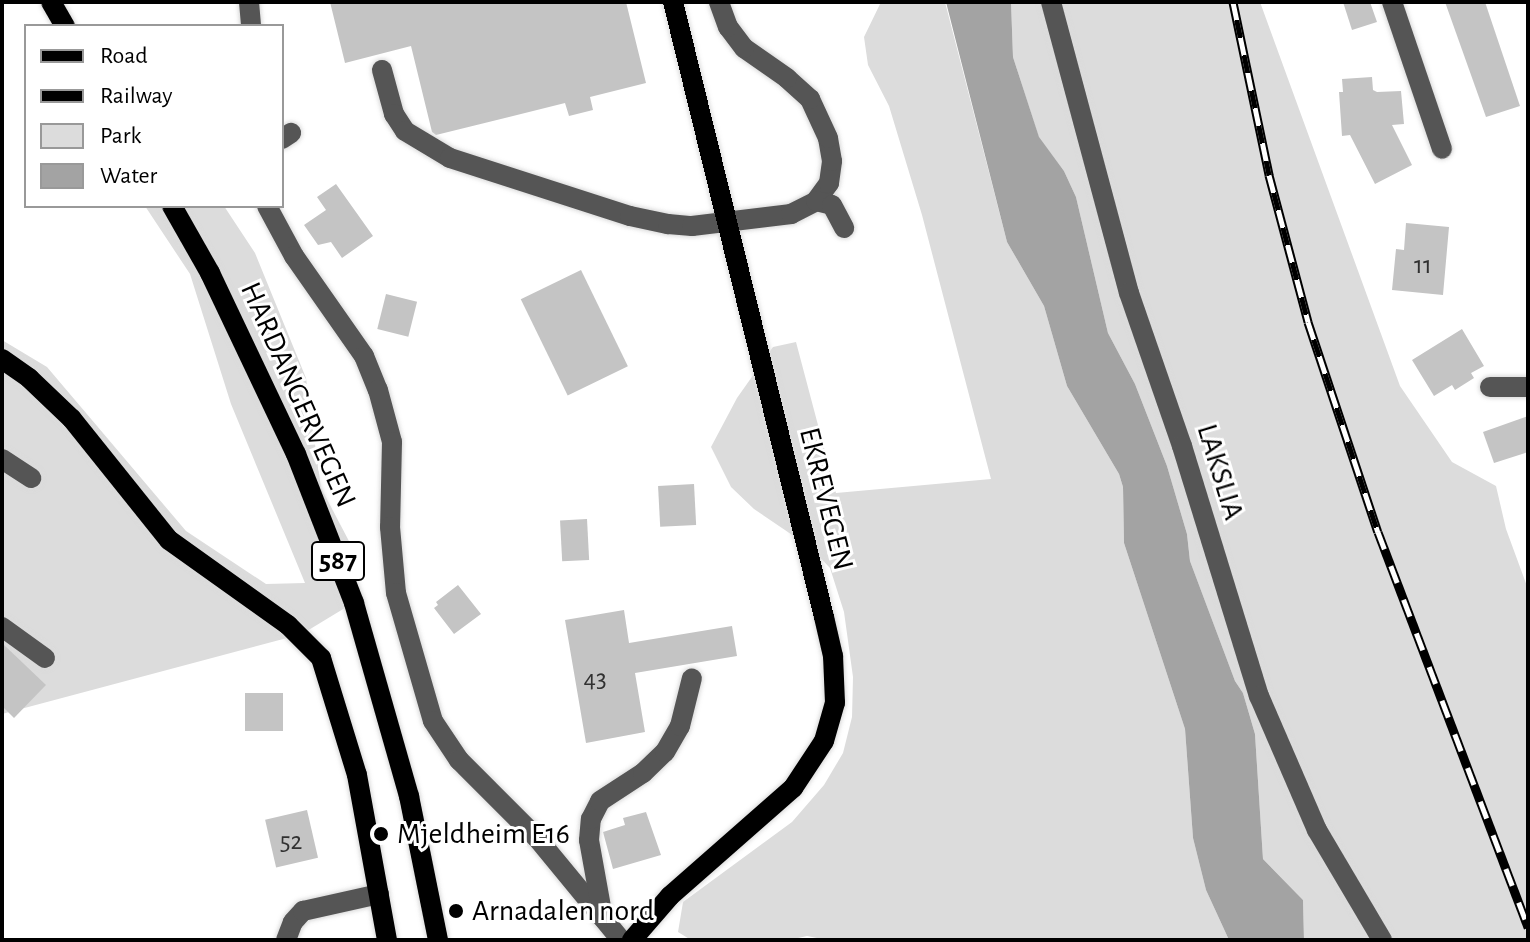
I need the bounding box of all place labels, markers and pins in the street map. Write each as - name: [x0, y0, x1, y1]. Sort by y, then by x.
- place label: Mjeldheim E16: [397, 816, 570, 852]
- marker: Mjeldheim E16: [372, 825, 390, 843]
- place label: Arnadalen nord: [472, 893, 654, 929]
- marker: Arnadalen nord: [447, 902, 465, 920]

